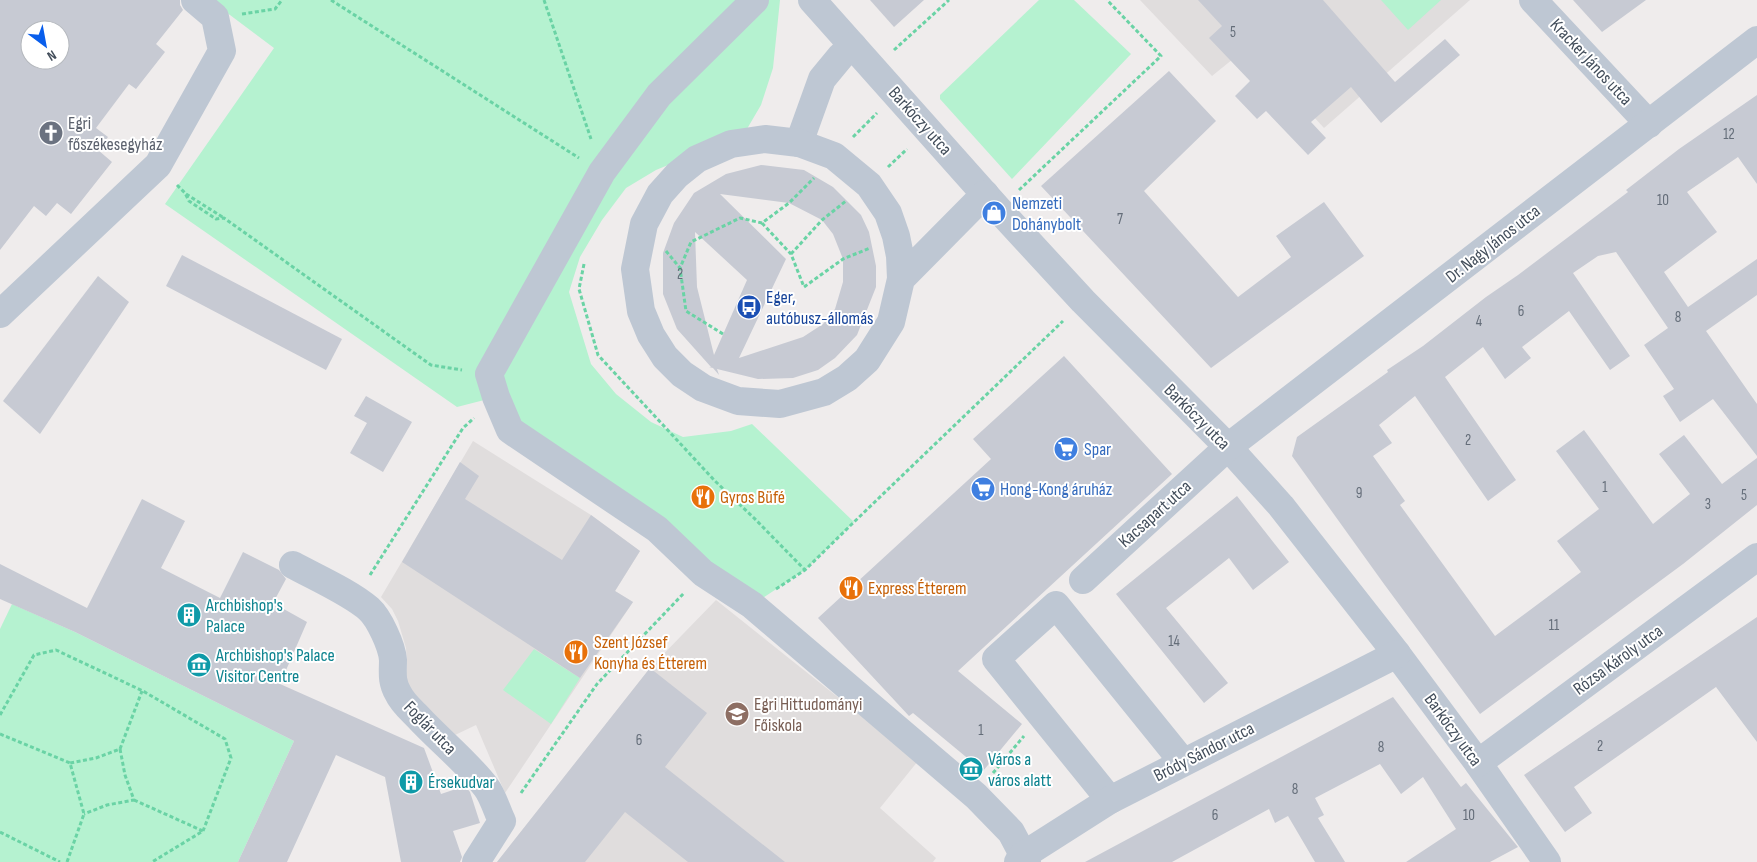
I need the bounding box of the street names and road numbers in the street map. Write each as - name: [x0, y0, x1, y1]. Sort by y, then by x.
- street label: Kracker János utca: [1546, 14, 1637, 110]
- street label: Barkóczy utca: [884, 83, 956, 159]
- street label: Dr. Nagy János utca: [1442, 201, 1544, 287]
- street label: Barkóczy utca: [1160, 380, 1234, 454]
- street label: Kacsapart utca: [1114, 476, 1196, 552]
- street label: Rózsa Károly utca: [1569, 621, 1667, 699]
- street label: Barkóczy utca: [1420, 690, 1486, 770]
- street label: Foglár utca: [399, 697, 461, 759]
- street label: Bródy Sándor utca: [1150, 718, 1258, 786]

